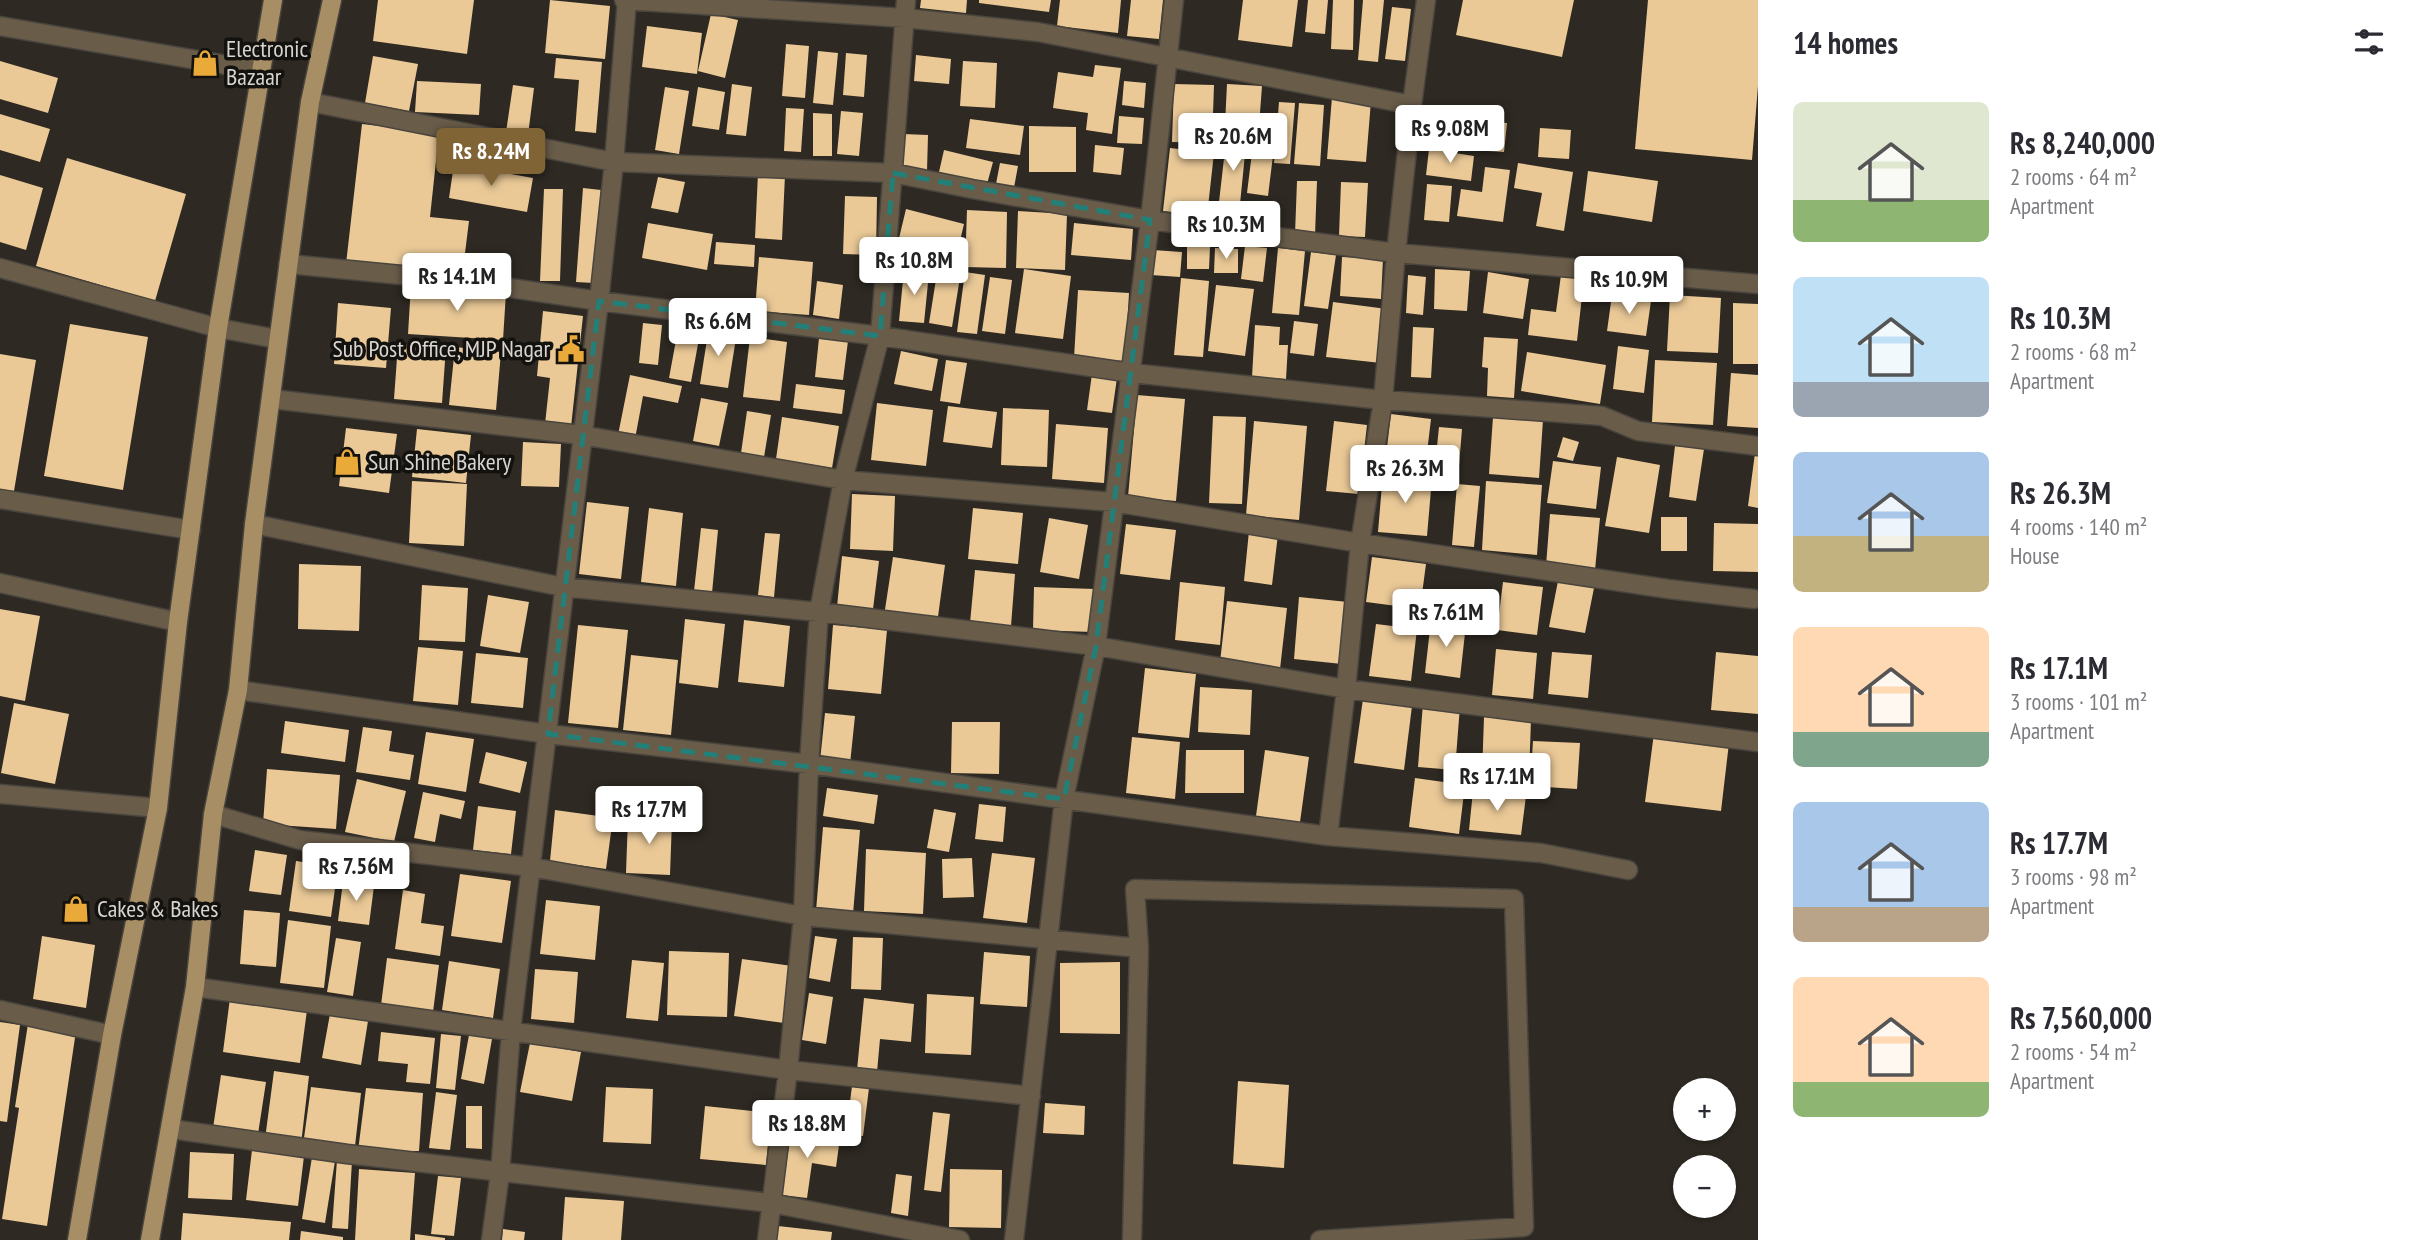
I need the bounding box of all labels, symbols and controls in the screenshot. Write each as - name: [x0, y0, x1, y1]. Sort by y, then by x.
- text: 14 homes: [1793, 23, 1898, 62]
- icon: filters: [2350, 23, 2388, 61]
- place label: Electronic Bazaar: [226, 33, 308, 92]
- shop icon: Electronic Bazaar: [190, 48, 220, 78]
- pin: Rs 9.08M: [1378, 106, 1522, 165]
- text: Rs 9.08M: [1411, 113, 1489, 142]
- pin: Rs 20.6M: [1161, 114, 1305, 173]
- text: Rs 20.6M: [1194, 121, 1272, 150]
- text: Rs 8,240,000: [2010, 123, 2155, 162]
- pin: Rs 8.24M: [419, 128, 563, 188]
- icon: home: [1849, 130, 1933, 214]
- text: Rs 8.24M: [452, 136, 530, 165]
- text: 2 rooms · 64 m²: [2010, 162, 2137, 191]
- text: Apartment: [2010, 191, 2094, 220]
- pin: Rs 10.3M: [1154, 202, 1298, 261]
- text: Rs 10.3M: [1187, 209, 1265, 238]
- pin: Rs 10.8M: [842, 238, 986, 297]
- text: Rs 10.8M: [875, 245, 953, 274]
- pin: Rs 14.1M: [385, 254, 529, 313]
- pin: Rs 10.9M: [1557, 256, 1701, 316]
- text: Rs 14.1M: [418, 261, 496, 290]
- text: Rs 10.9M: [1590, 264, 1668, 293]
- pin: Rs 6.6M: [653, 298, 783, 358]
- text: Rs 10.3M: [2010, 298, 2111, 337]
- icon: home: [1849, 305, 1933, 389]
- text: Rs 6.6M: [685, 306, 751, 335]
- place label: Sub Post Office, MJP Nagar: [332, 333, 550, 364]
- public building icon: Sub Post Office, MJP Nagar: [556, 334, 586, 364]
- text: 2 rooms · 68 m²: [2010, 337, 2137, 366]
- text: Apartment: [2010, 366, 2094, 395]
- place label: Sun Shine Bakery: [368, 446, 511, 477]
- pin: Rs 26.3M: [1333, 446, 1477, 505]
- shop icon: Sun Shine Bakery: [332, 447, 362, 477]
- text: Rs 26.3M: [1366, 453, 1444, 482]
- text: Rs 26.3M: [2010, 473, 2111, 512]
- icon: home: [1849, 480, 1933, 564]
- text: 4 rooms · 140 m²: [2010, 512, 2147, 541]
- text: House: [2010, 541, 2060, 570]
- pin: Rs 7.61M: [1374, 590, 1518, 649]
- text: Rs 7.61M: [1408, 597, 1484, 626]
- text: Rs 17.1M: [2010, 648, 2108, 687]
- icon: home: [1849, 655, 1933, 739]
- text: 3 rooms · 101 m²: [2010, 687, 2147, 716]
- text: Apartment: [2010, 716, 2094, 745]
- pin: Rs 17.1M: [1425, 754, 1569, 813]
- text: Rs 17.1M: [1459, 761, 1535, 790]
- pin: Rs 17.7M: [577, 786, 721, 846]
- text: Rs 17.7M: [611, 794, 687, 823]
- text: Rs 17.7M: [2010, 823, 2108, 862]
- icon: home: [1849, 830, 1933, 914]
- pin: Rs 7.56M: [284, 844, 428, 903]
- text: Rs 7.56M: [318, 851, 394, 880]
- text: 3 rooms · 98 m²: [2010, 862, 2137, 891]
- text: Apartment: [2010, 891, 2094, 920]
- place label: Cakes & Bakes: [97, 893, 218, 924]
- shop icon: Cakes & Bakes: [61, 894, 91, 924]
- text: Rs 7,560,000: [2010, 998, 2152, 1037]
- icon: home: [1849, 1005, 1933, 1089]
- text: 2 rooms · 54 m²: [2010, 1037, 2137, 1066]
- text: Apartment: [2010, 1066, 2094, 1095]
- map controls: [1673, 1078, 1736, 1218]
- button: +: [1673, 1078, 1736, 1141]
- pin: Rs 18.8M: [735, 1100, 879, 1160]
- text: Rs 18.8M: [768, 1108, 846, 1137]
- button: −: [1673, 1155, 1736, 1218]

